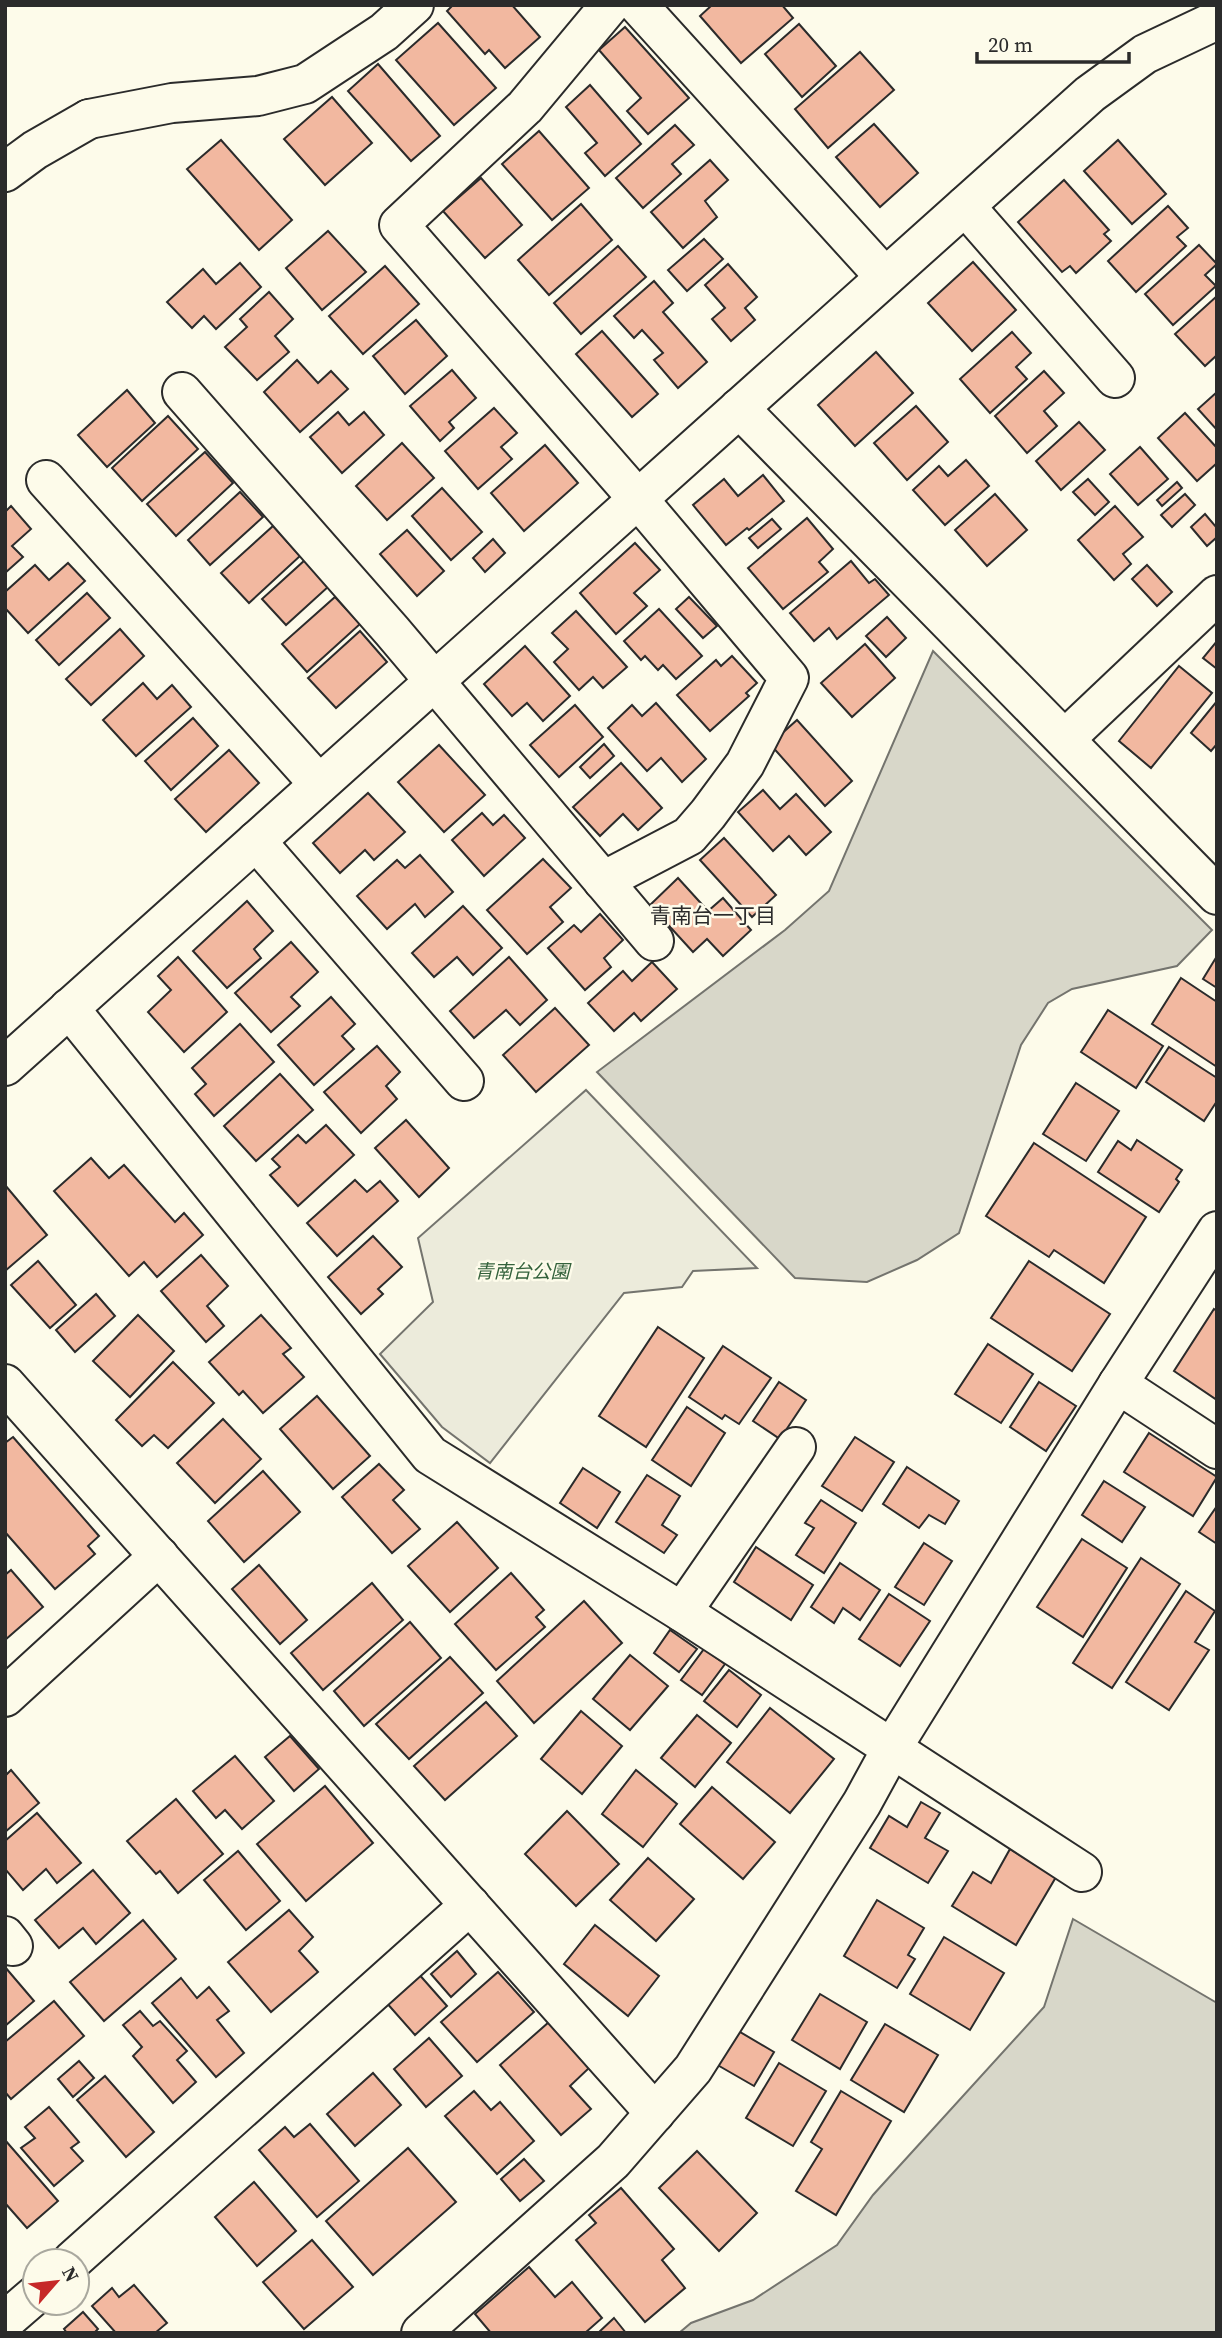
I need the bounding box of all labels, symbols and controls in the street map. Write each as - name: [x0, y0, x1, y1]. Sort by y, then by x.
- scale bar: [977, 21, 1129, 65]
- text: 20 m: [988, 30, 1033, 59]
- district label: 青南台一丁目: [650, 901, 776, 930]
- park label: 青南台公園: [474, 1258, 572, 1284]
- north arrow: [21, 2247, 91, 2317]
- text: N: [56, 2262, 86, 2286]

